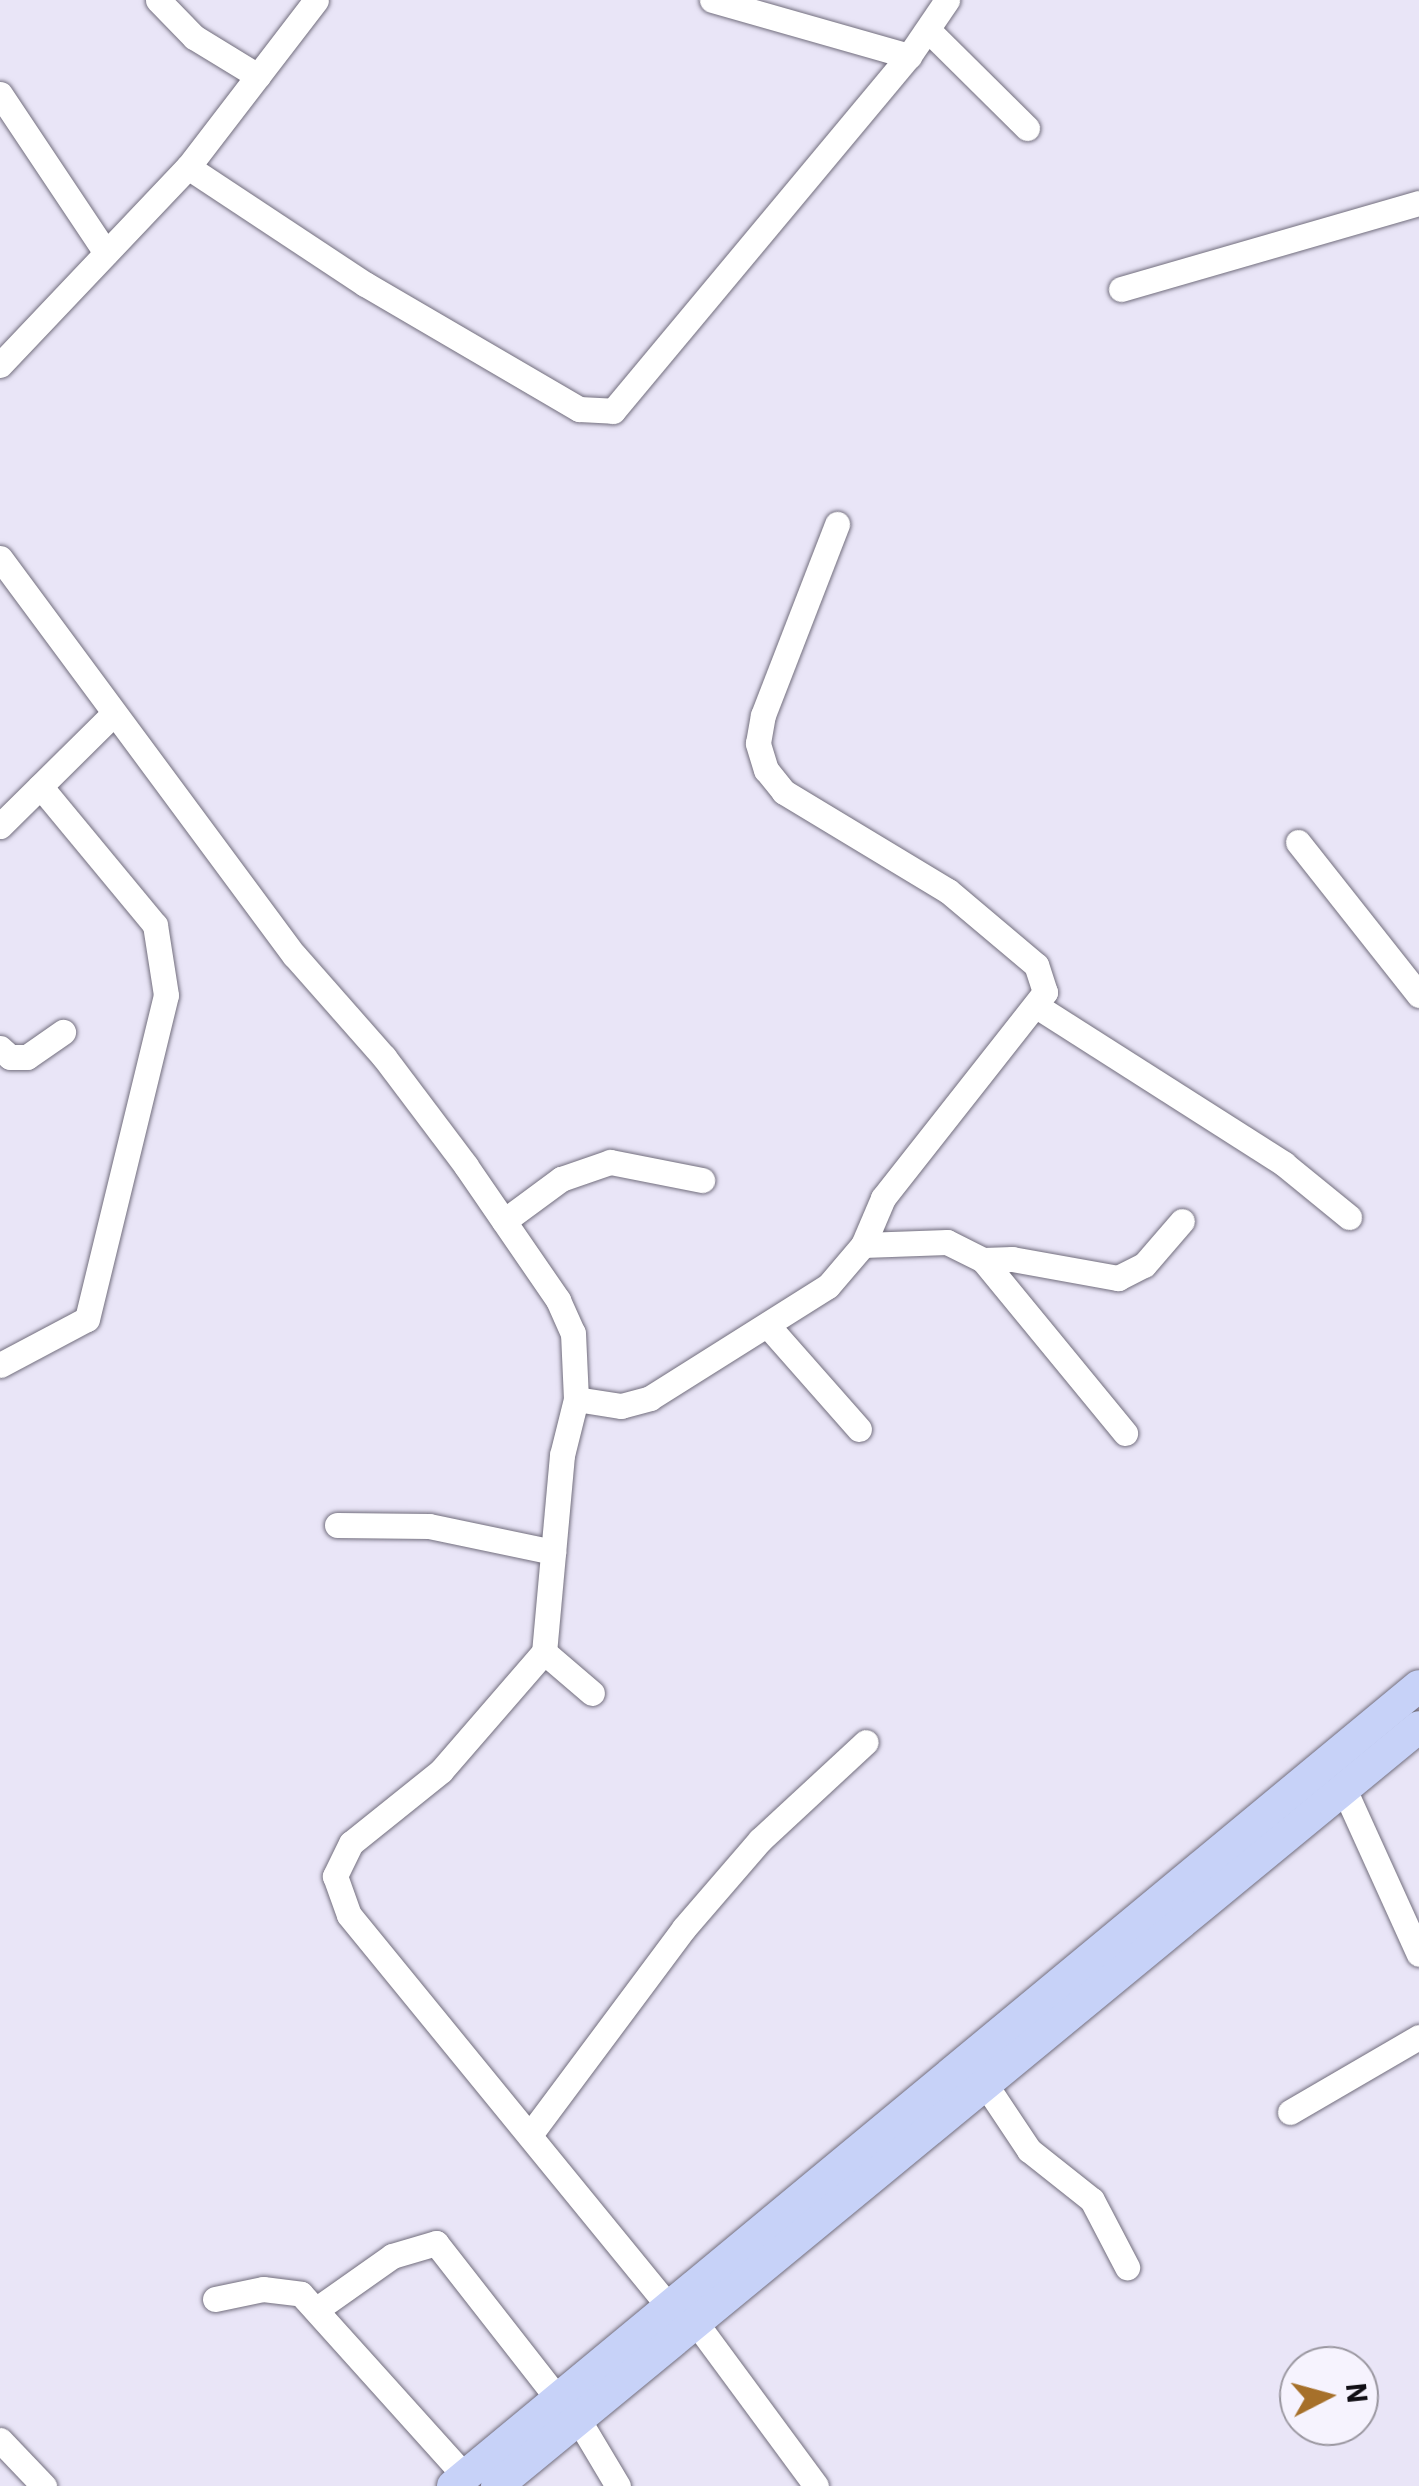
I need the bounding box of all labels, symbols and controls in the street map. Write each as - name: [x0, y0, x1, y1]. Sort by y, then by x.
- north arrow: [1279, 2346, 1379, 2446]
- text: N: [1338, 2381, 1377, 2405]

